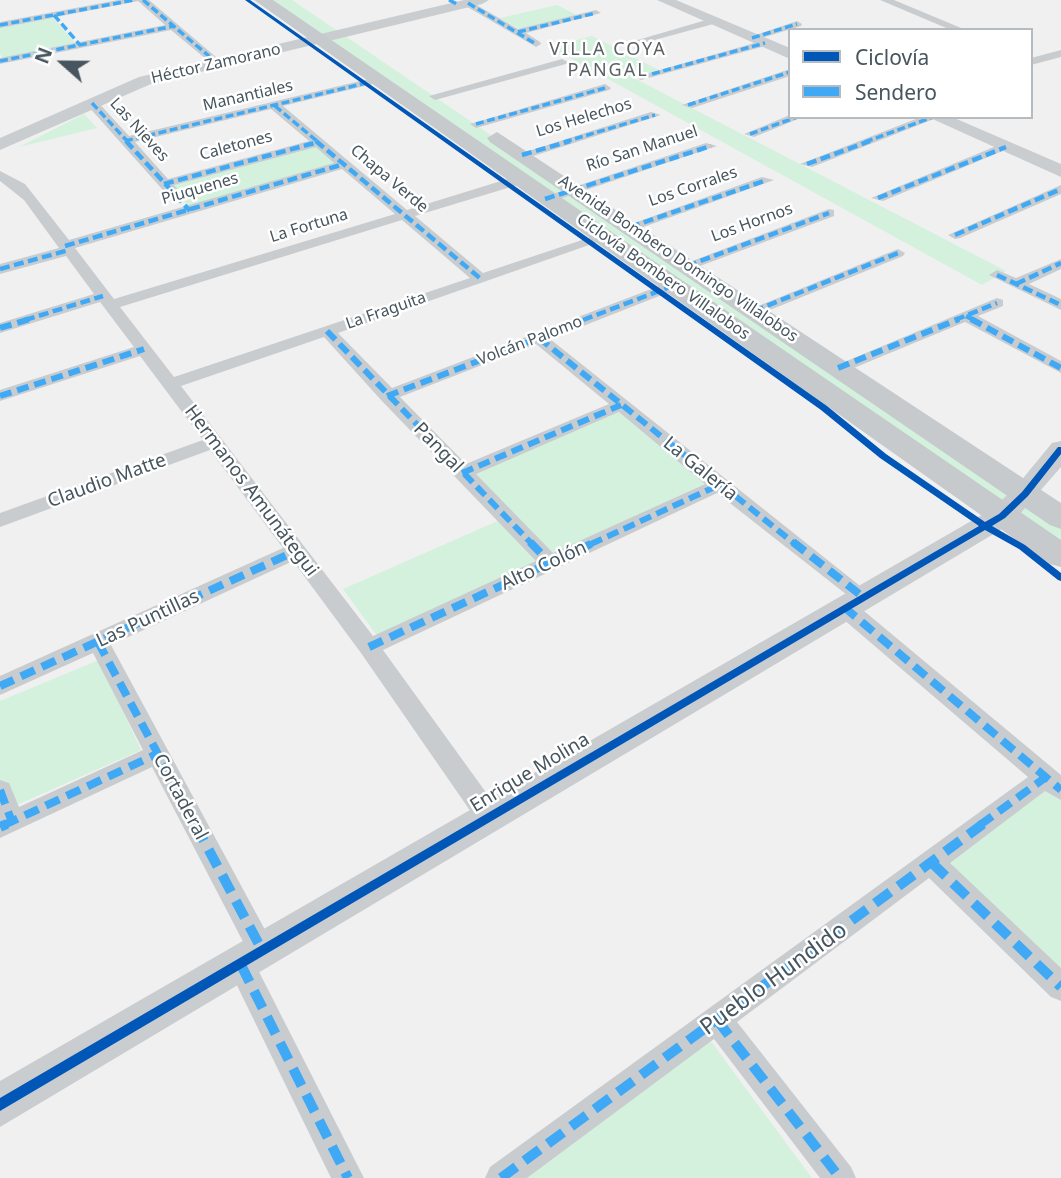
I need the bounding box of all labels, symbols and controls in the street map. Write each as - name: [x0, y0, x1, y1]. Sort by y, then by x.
- north arrow: [28, 28, 98, 98]
- legend: [788, 28, 1033, 119]
- district label: VILLA COYA PANGAL: [551, 39, 665, 82]
- street label: Héctor Zamorano: [149, 40, 283, 88]
- text: Ciclovía: [855, 43, 929, 71]
- text: N: [28, 44, 58, 67]
- street label: Manantiales: [201, 76, 295, 116]
- text: Sendero: [855, 78, 937, 106]
- street label: Las Nieves: [105, 94, 173, 166]
- street label: Los Helechos: [534, 94, 634, 142]
- street label: Río San Manuel: [584, 122, 700, 176]
- street label: Caletones: [198, 127, 274, 165]
- street label: Chapa Verde: [346, 141, 432, 217]
- street label: Los Corrales: [646, 163, 740, 211]
- street label: Piuquenes: [159, 169, 241, 209]
- street label: Avenida Bombero Domingo Villalobos: [555, 172, 801, 346]
- street label: Los Hornos: [709, 199, 795, 247]
- street label: La Fortuna: [268, 205, 350, 247]
- street label: Ciclovía Bombero Villalobos: [573, 210, 753, 344]
- street label: La Fraguita: [343, 288, 429, 334]
- street label: Volcán Palomo: [475, 312, 585, 370]
- street label: Hermanos Amunátegui: [179, 401, 323, 581]
- street label: Pangal: [409, 418, 467, 478]
- street label: La Galería: [658, 432, 742, 506]
- street label: Claudio Matte: [45, 449, 169, 513]
- street label: Alto Colón: [498, 536, 590, 596]
- street label: Las Puntillas: [93, 585, 203, 653]
- street label: Enrique Molina: [466, 728, 594, 818]
- street label: Cortaderal: [148, 750, 212, 844]
- street label: Pueblo Hundido: [695, 916, 853, 1042]

